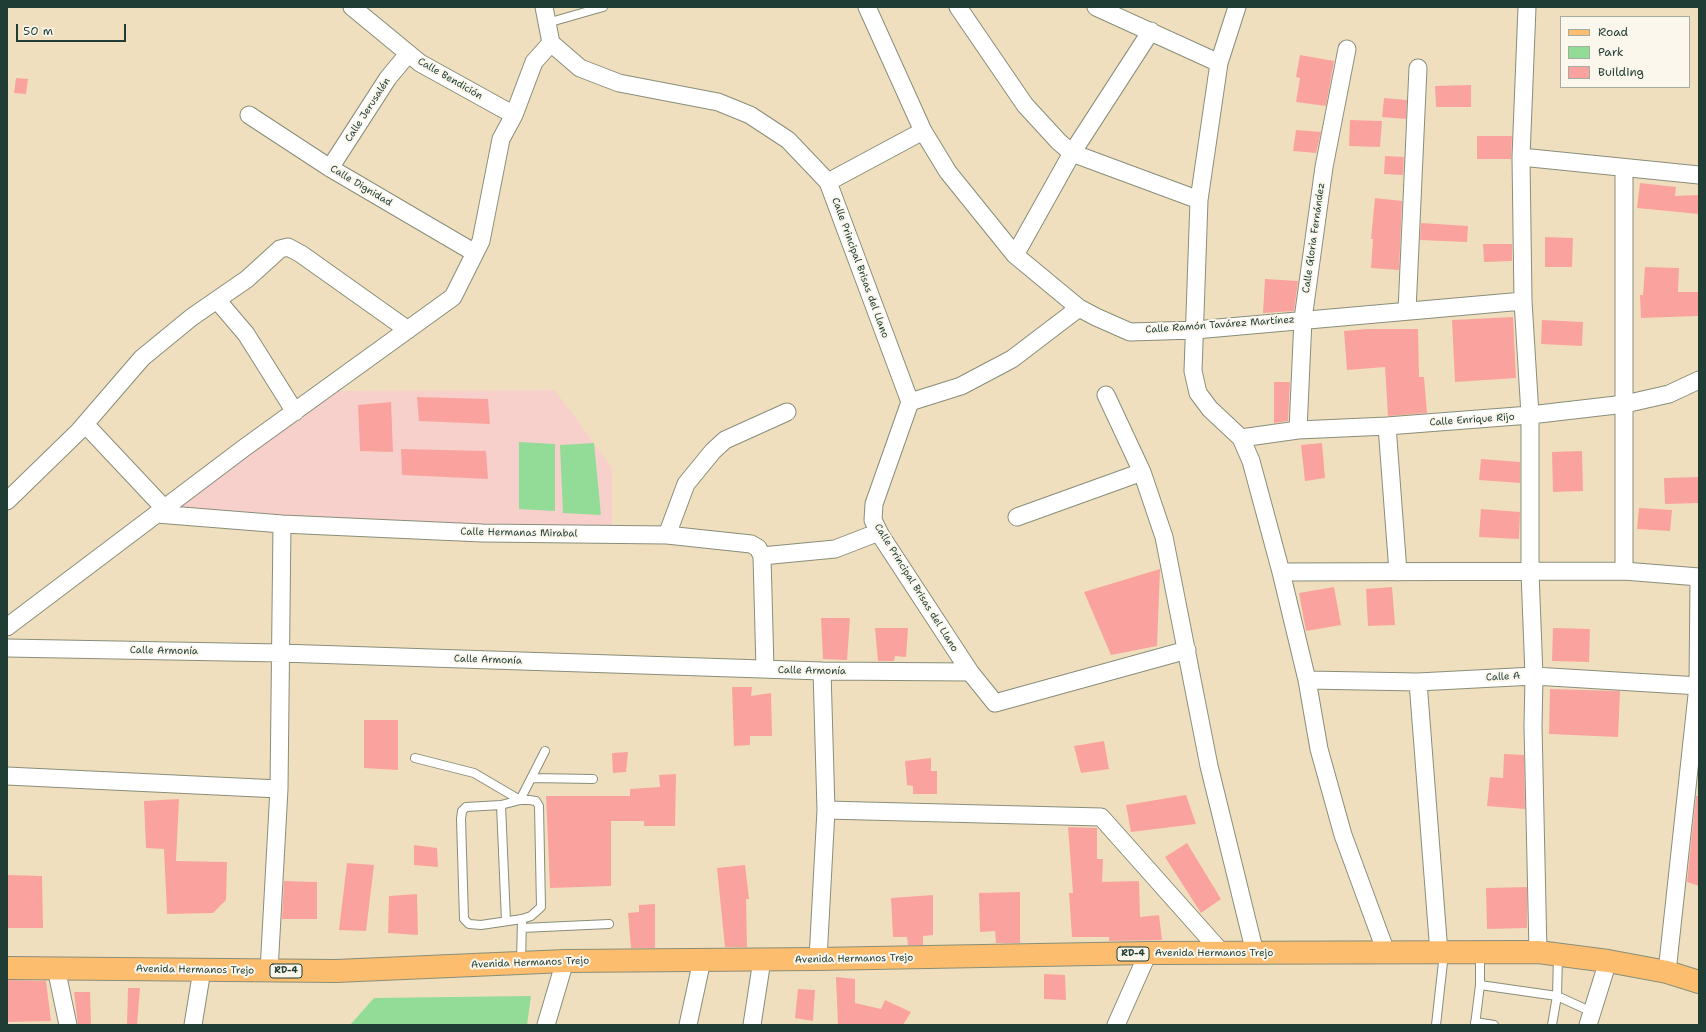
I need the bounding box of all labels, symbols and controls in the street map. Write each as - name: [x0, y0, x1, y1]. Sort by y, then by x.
- scale bar: [18, 16, 128, 42]
- legend: [1560, 16, 1690, 88]
- text: 50 m: [23, 23, 53, 39]
- text: Road: [1598, 24, 1628, 40]
- text: Park: [1598, 44, 1624, 60]
- street label: Calle Bendición: [415, 56, 485, 102]
- text: Building: [1598, 64, 1644, 80]
- street label: Calle Jerusalén: [343, 76, 393, 144]
- street label: Calle Dignidad: [328, 163, 394, 209]
- street label: Calle Gloria Fernández: [1300, 182, 1328, 294]
- street label: Calle Principal Brisas del Llano: [829, 196, 891, 340]
- street label: Calle Ramón Tavárez Martínez: [1145, 314, 1295, 336]
- street label: Calle Enrique Rijo: [1429, 411, 1515, 429]
- street label: Calle Principal Brisas del Llano: [871, 522, 961, 654]
- street label: Calle Hermanas Mirabal: [460, 526, 578, 540]
- street label: Calle Armonía: [130, 644, 198, 658]
- street label: Calle Armonía: [454, 653, 522, 667]
- street label: Calle Armonía: [778, 664, 846, 678]
- street label: Calle A: [1485, 670, 1521, 684]
- road number: RD-4: [1117, 947, 1149, 961]
- street label: Avenida Hermanos Trejo: [1155, 947, 1273, 959]
- street label: Avenida Hermanos Trejo: [795, 952, 913, 966]
- street label: Avenida Hermanos Trejo: [471, 955, 589, 971]
- street label: Avenida Hermanos Trejo: [136, 963, 254, 977]
- road number: RD-4: [270, 964, 302, 978]

